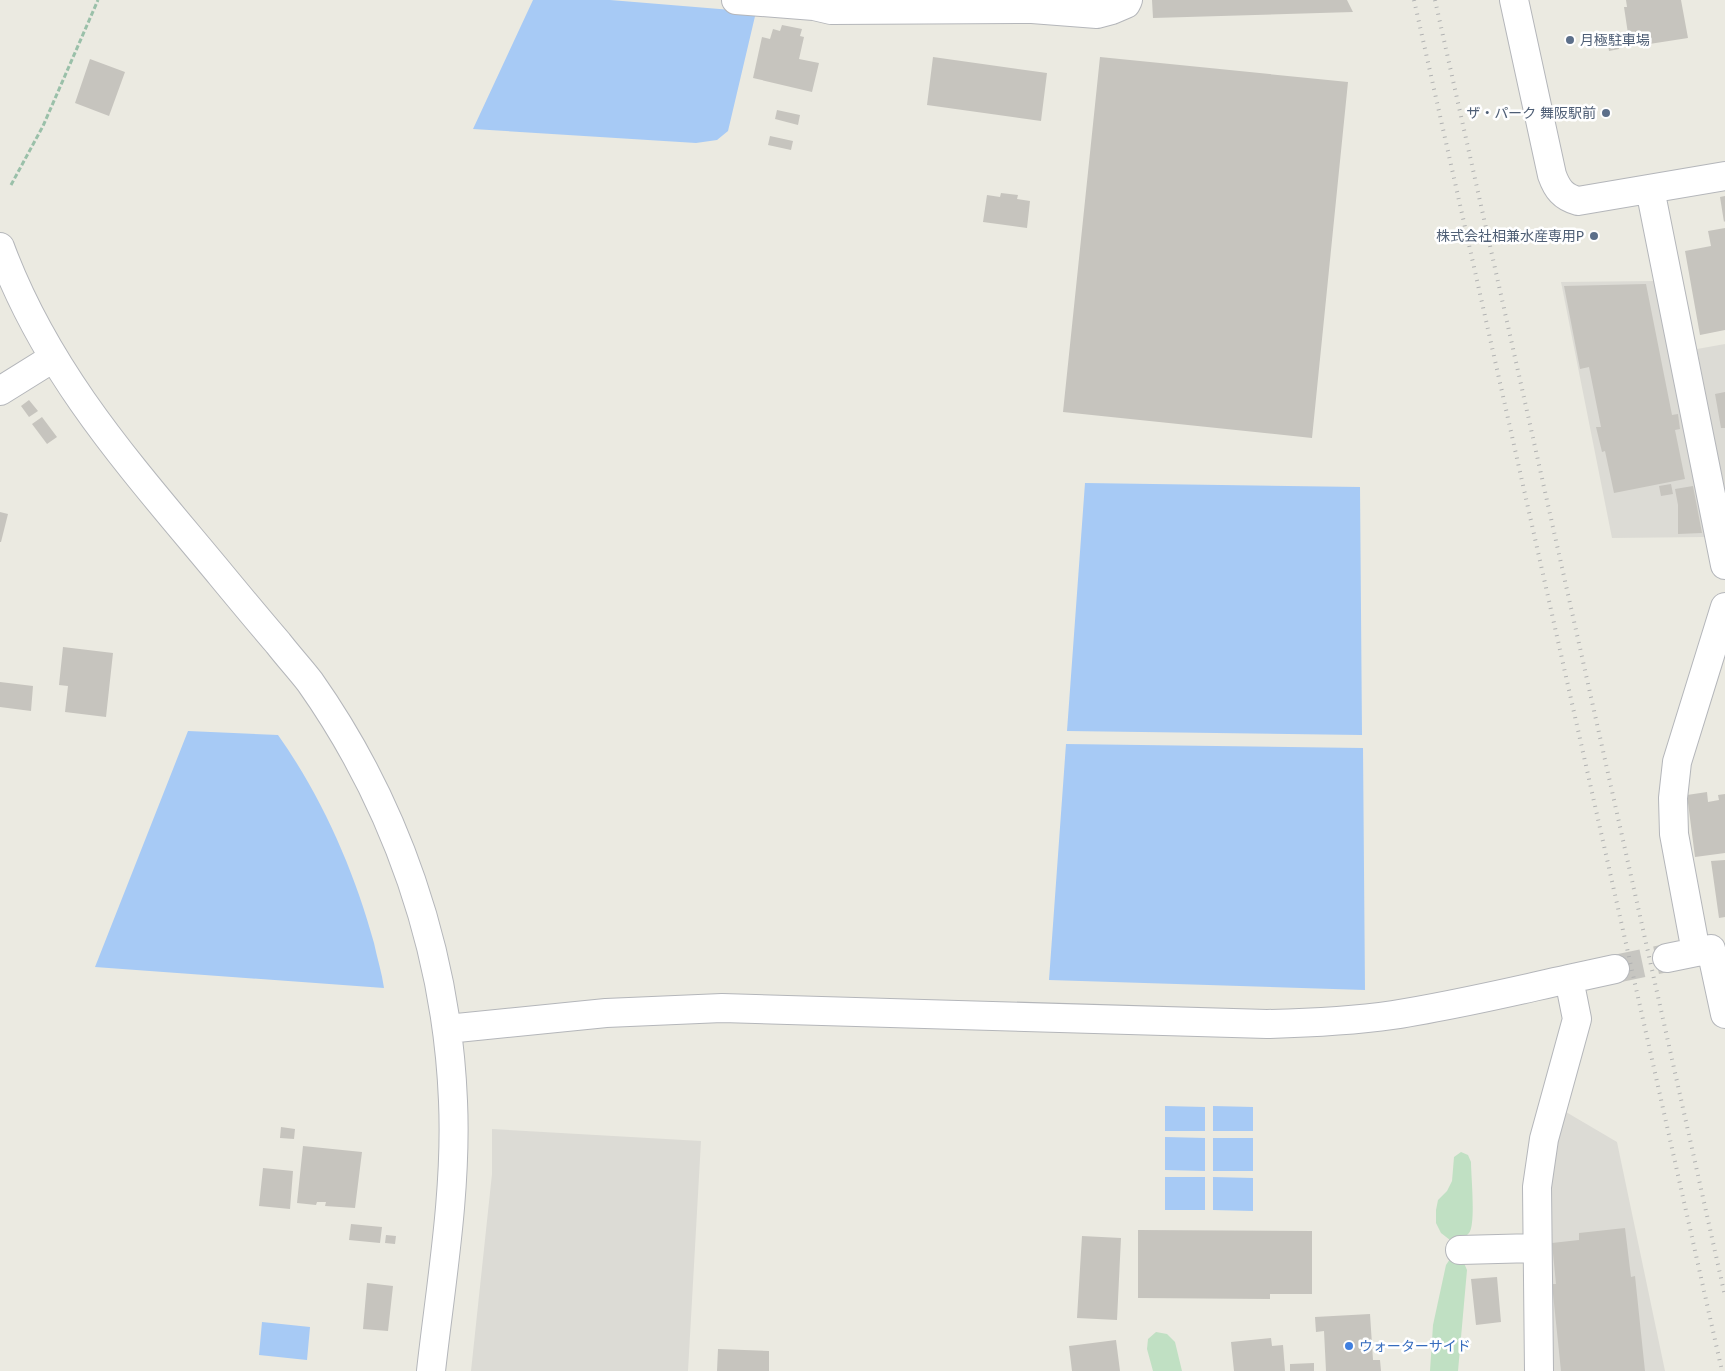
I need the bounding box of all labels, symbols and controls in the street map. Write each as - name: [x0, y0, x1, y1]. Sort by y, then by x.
- place label: 月極駐車場: [1580, 30, 1650, 50]
- marker: 月極駐車場: [1564, 34, 1576, 46]
- place label: ザ・パーク 舞阪駅前: [1466, 103, 1596, 123]
- marker: ザ・パーク 舞阪駅前: [1600, 107, 1612, 119]
- place label: 株式会社相兼水産専用P: [1436, 226, 1584, 246]
- marker: 株式会社相兼水産専用P: [1588, 230, 1600, 242]
- place label: ウォーターサイド: [1359, 1336, 1471, 1356]
- marker: ウォーターサイド: [1343, 1340, 1355, 1352]

